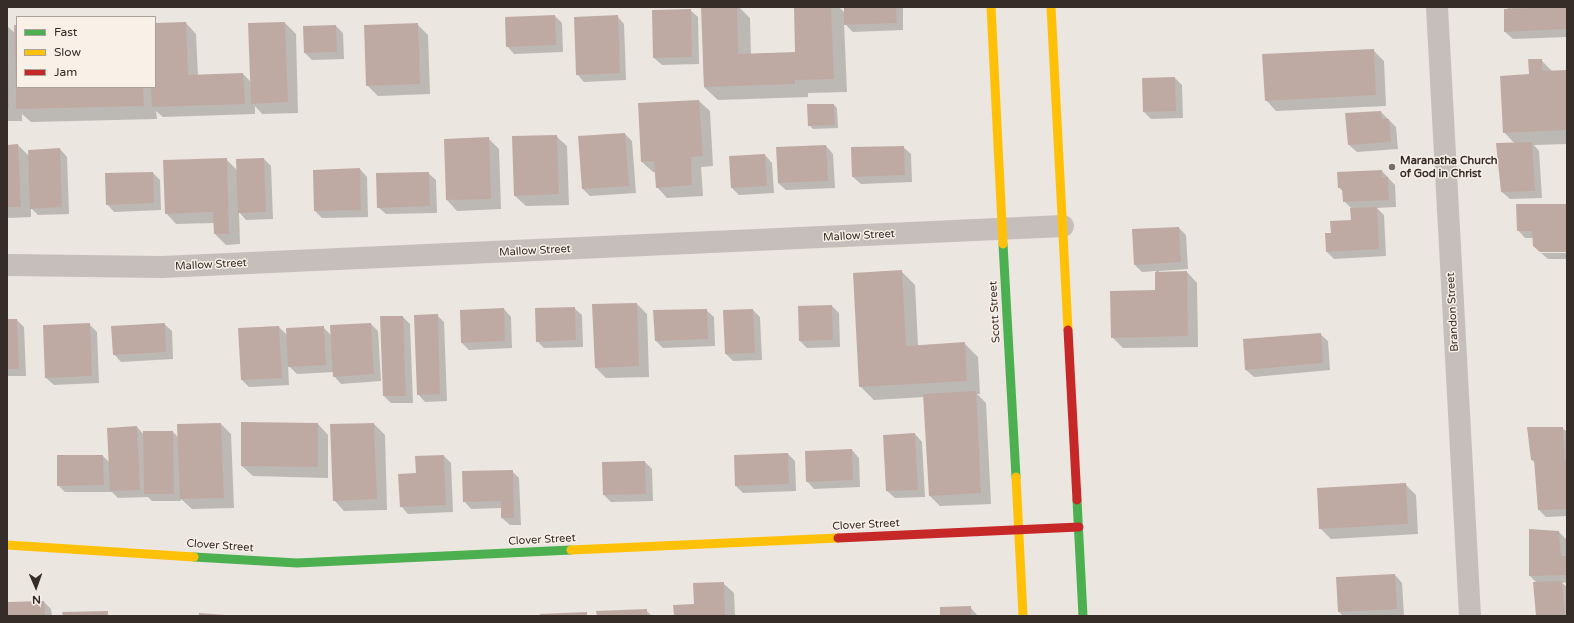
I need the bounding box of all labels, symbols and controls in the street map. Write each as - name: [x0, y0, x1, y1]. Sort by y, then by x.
- legend: [16, 16, 156, 88]
- text: Fast: [54, 25, 77, 39]
- text: Slow: [54, 45, 81, 59]
- text: Jam: [54, 65, 77, 79]
- place label: Maranatha Church of God in Christ: [1400, 154, 1498, 180]
- marker: Maranatha Church of God in Christ: [1387, 162, 1397, 172]
- street label: Mallow Street: [823, 228, 895, 244]
- street label: Mallow Street: [499, 243, 571, 259]
- street label: Mallow Street: [175, 257, 247, 273]
- street label: Brandon Street: [1444, 272, 1462, 352]
- street label: Scott Street: [987, 281, 1003, 343]
- street label: Clover Street: [832, 517, 900, 533]
- street label: Clover Street: [508, 532, 576, 548]
- street label: Clover Street: [186, 537, 254, 555]
- north arrow: [16, 567, 56, 607]
- text: N: [32, 593, 41, 606]

